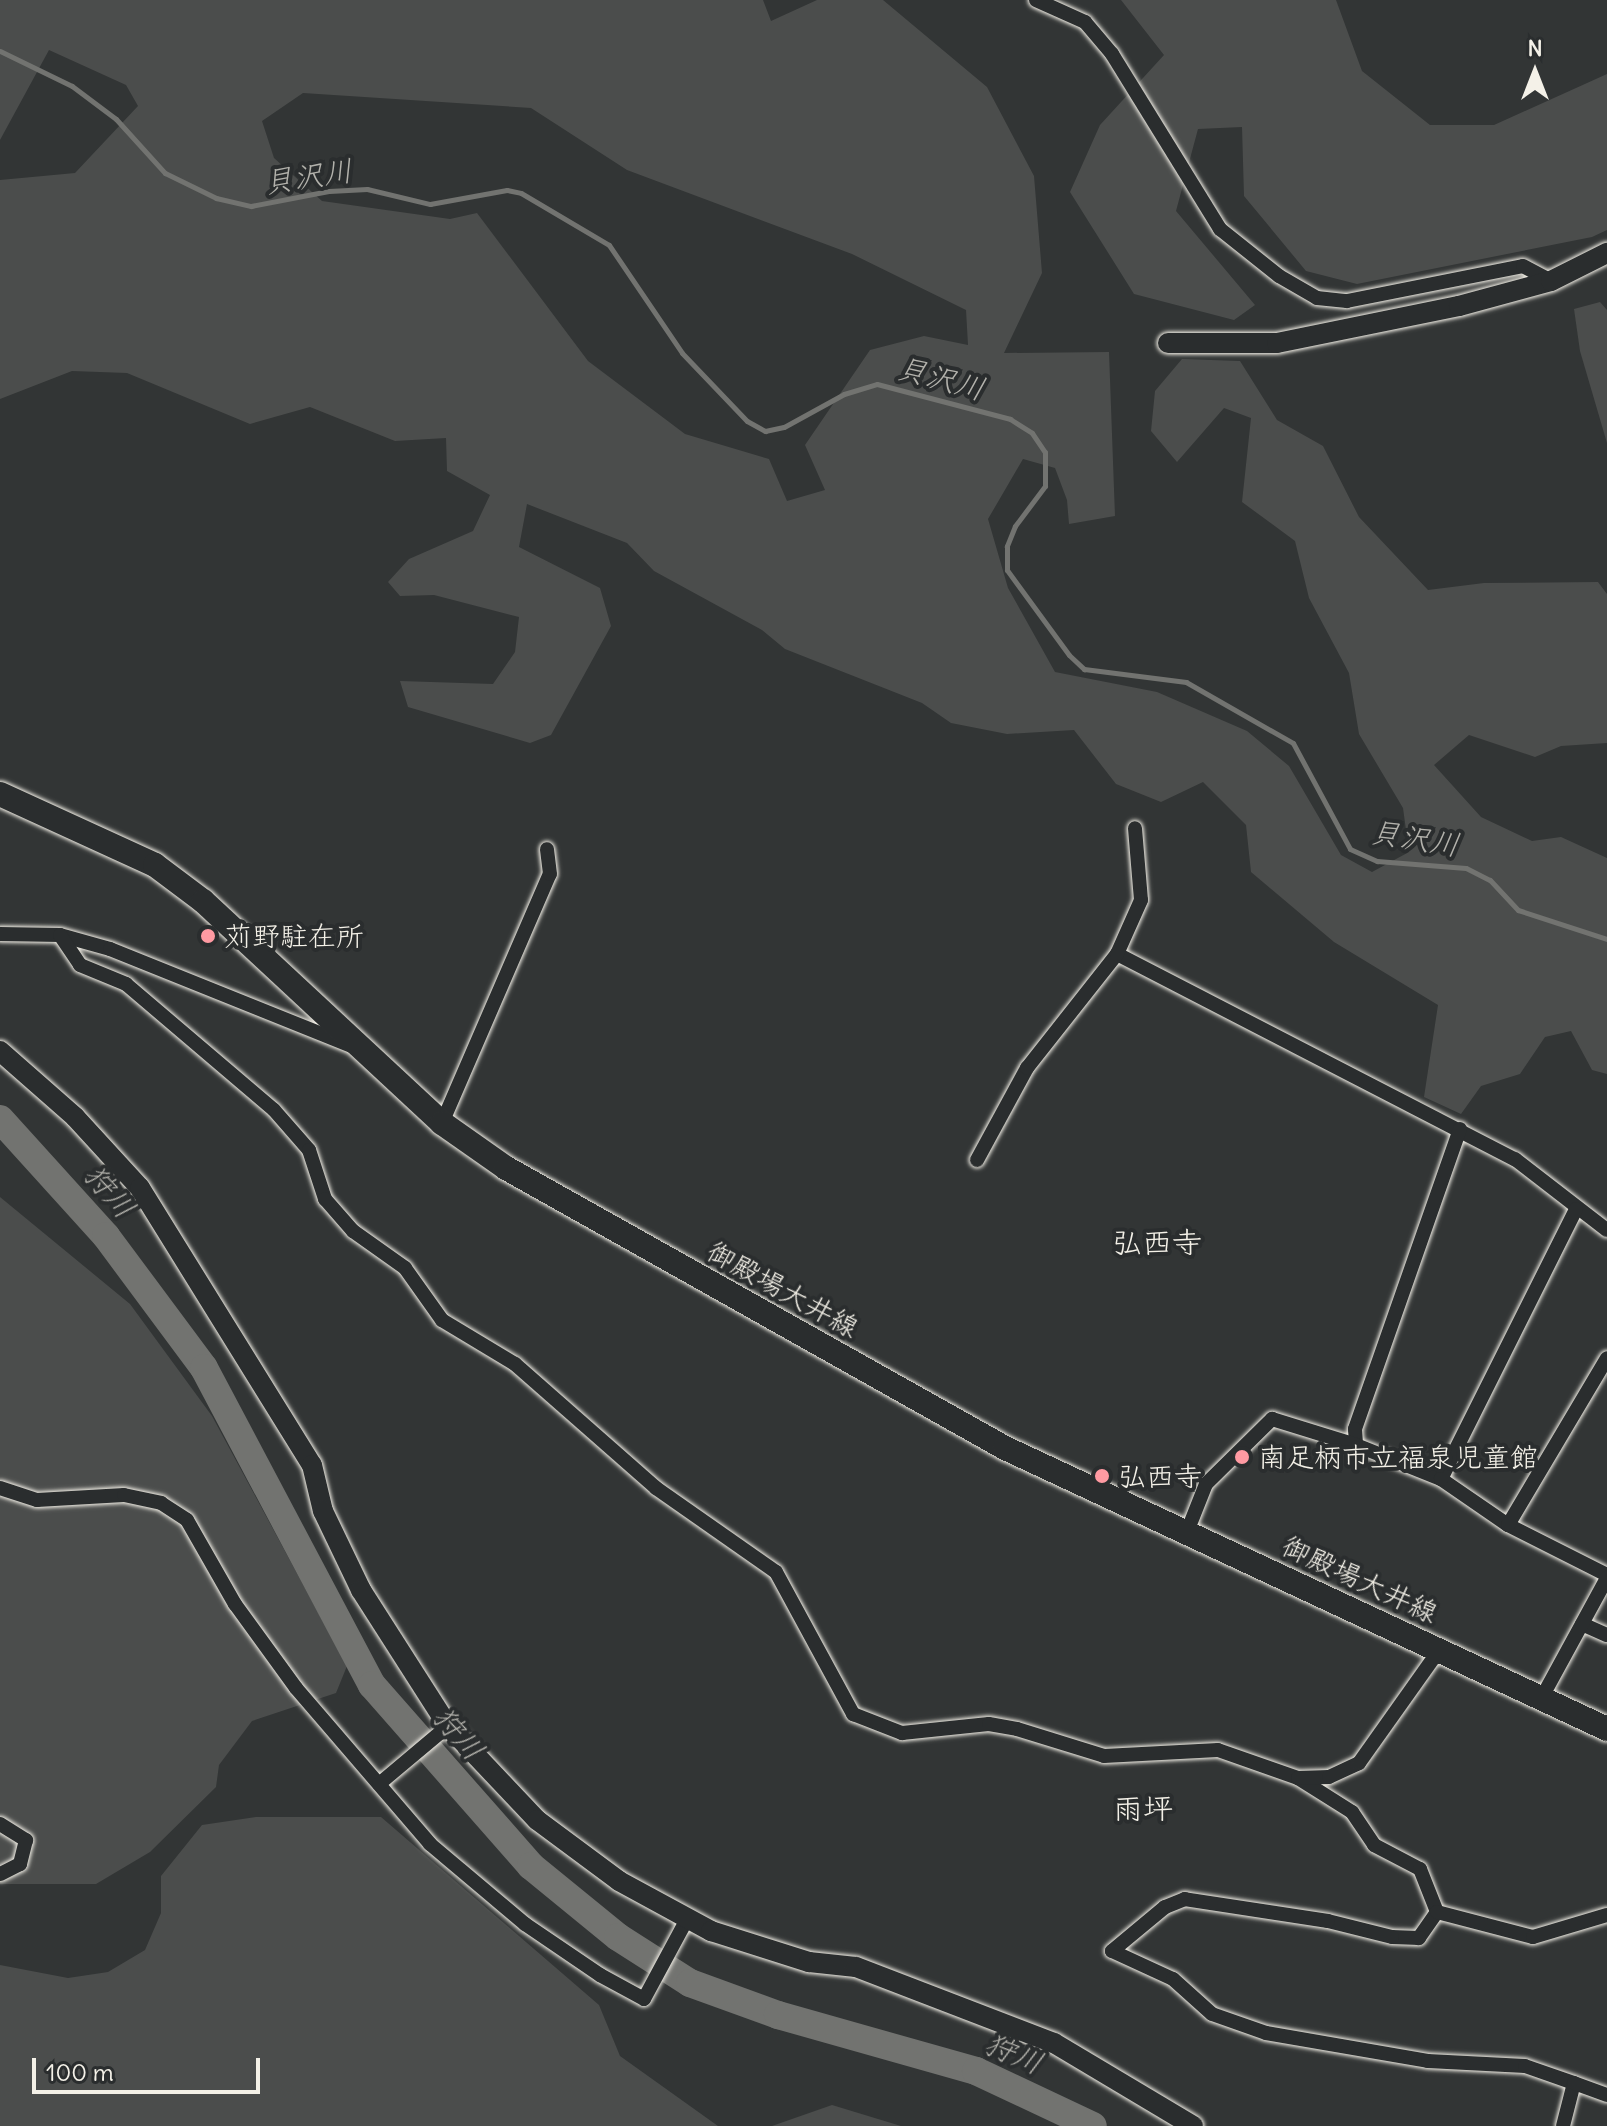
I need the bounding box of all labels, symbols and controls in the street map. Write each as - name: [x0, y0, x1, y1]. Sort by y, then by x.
- north arrow: [1495, 32, 1575, 112]
- text: N: [1527, 34, 1543, 62]
- water label: 貝沢川: [261, 152, 355, 200]
- water label: 貝沢川: [893, 349, 989, 407]
- water label: 貝沢川: [1368, 813, 1462, 863]
- place label: 苅野駐在所: [224, 919, 364, 953]
- marker: 苅野駐在所: [199, 927, 217, 945]
- water label: 狩川: [77, 1157, 143, 1225]
- district label: 弘西寺: [1112, 1224, 1202, 1260]
- street label: 御殿場大井線: [701, 1234, 865, 1344]
- place label: 南足柄市立福泉児童館: [1258, 1440, 1538, 1474]
- marker: 南足柄市立福泉児童館: [1233, 1448, 1251, 1466]
- place label: 弘西寺: [1118, 1459, 1202, 1493]
- marker: 弘西寺: [1093, 1467, 1111, 1485]
- street label: 御殿場大井線: [1277, 1528, 1443, 1630]
- water label: 狩川: [426, 1699, 492, 1767]
- district label: 雨坪: [1113, 1790, 1173, 1826]
- water label: 狩川: [979, 2025, 1049, 2081]
- scale bar: [36, 2042, 264, 2092]
- text: 100 m: [46, 2057, 114, 2087]

